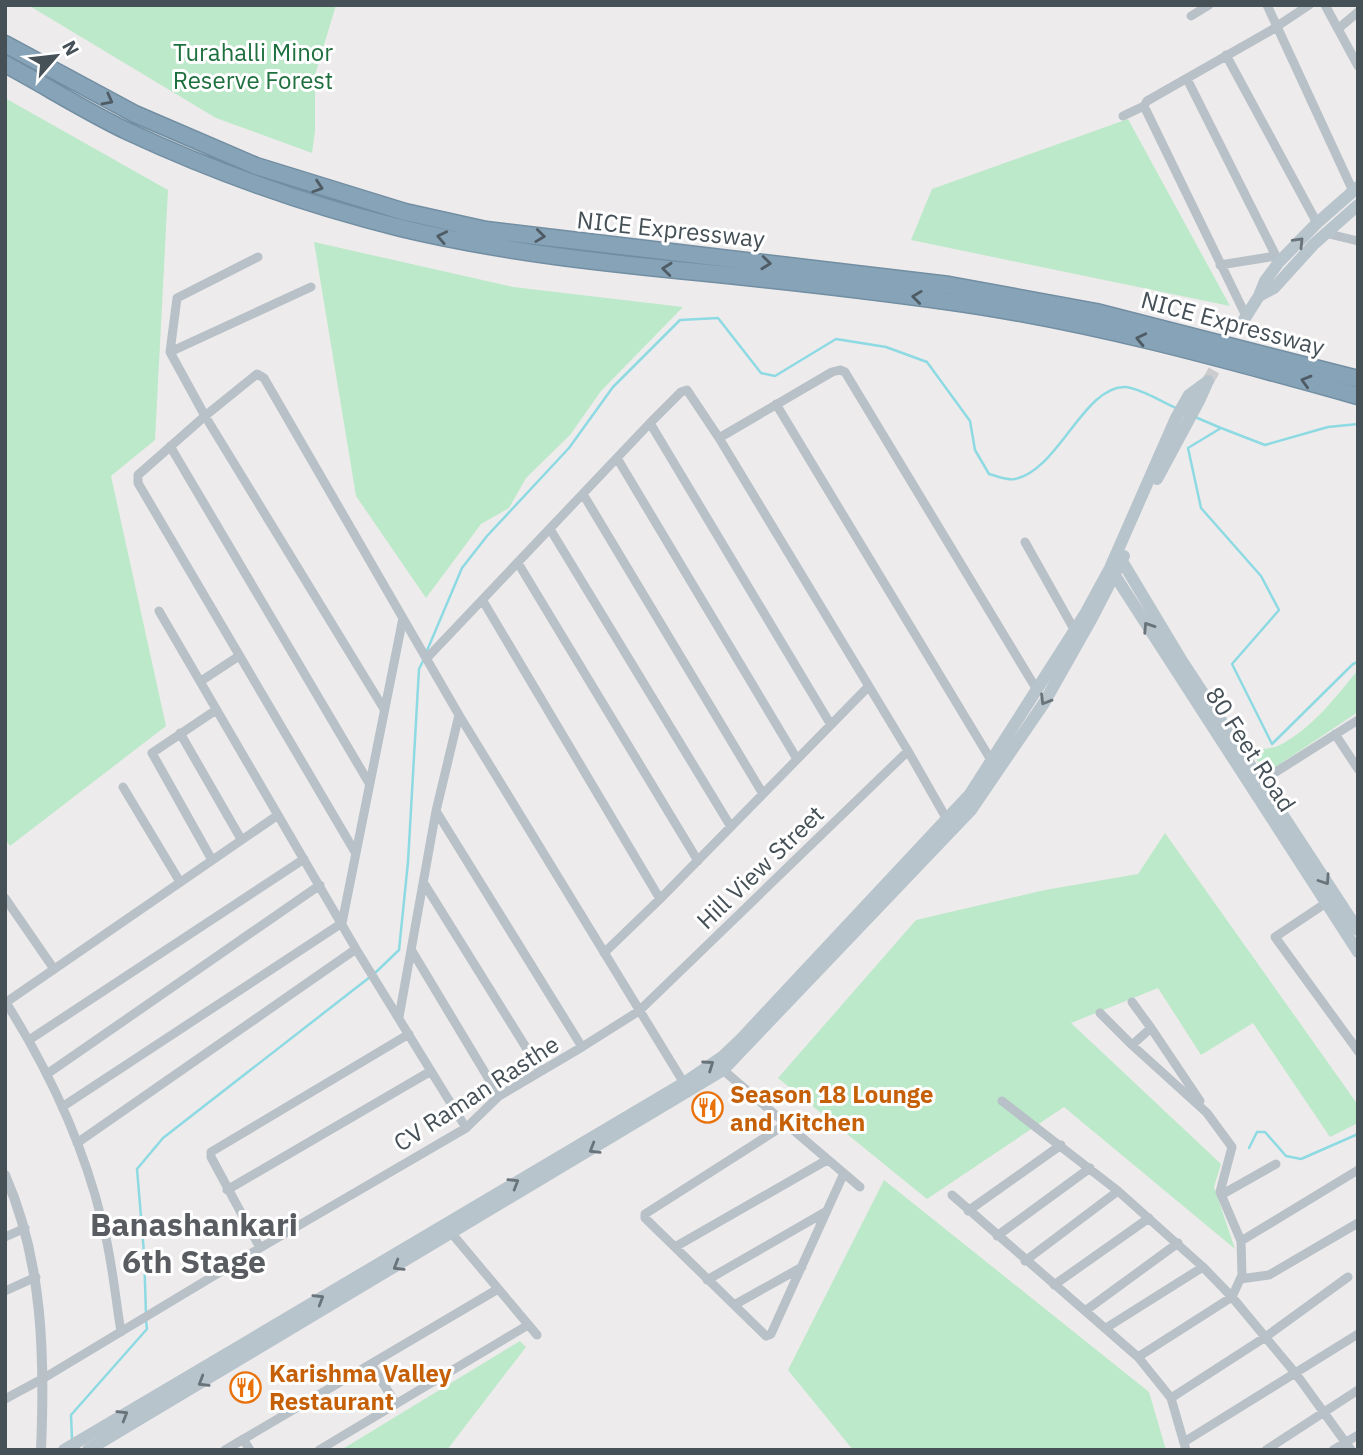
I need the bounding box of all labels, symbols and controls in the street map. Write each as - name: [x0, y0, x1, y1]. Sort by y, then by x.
- north arrow: [21, 21, 91, 91]
- text: N: [57, 36, 85, 60]
- park label: Turahalli Minor Reserve Forest: [173, 36, 333, 96]
- one-way arrow: [101, 92, 114, 105]
- one-way arrow: [312, 179, 324, 193]
- street label: NICE Expressway: [575, 203, 767, 255]
- one-way arrow: [534, 229, 546, 244]
- one-way arrow: [436, 230, 448, 245]
- one-way arrow: [1290, 237, 1303, 250]
- one-way arrow: [760, 255, 772, 270]
- one-way arrow: [661, 262, 672, 277]
- street label: NICE Expressway: [1138, 283, 1328, 363]
- one-way arrow: [911, 290, 923, 305]
- one-way arrow: [1135, 333, 1147, 347]
- one-way arrow: [1300, 375, 1312, 390]
- one-way arrow: [1143, 622, 1156, 635]
- street label: 80 Feet Road: [1199, 680, 1303, 818]
- one-way arrow: [1041, 692, 1054, 705]
- street label: Hill View Street: [689, 798, 831, 936]
- one-way arrow: [1317, 872, 1329, 885]
- street label: CV Raman Rasthe: [387, 1028, 565, 1158]
- one-way arrow: [701, 1061, 714, 1073]
- place label: Season 18 Lounge and Kitchen: [730, 1078, 933, 1138]
- restaurant icon: Season 18 Lounge and Kitchen: [690, 1091, 724, 1125]
- one-way arrow: [588, 1141, 601, 1154]
- one-way arrow: [507, 1178, 520, 1191]
- district label: Banashankari 6th Stage: [90, 1203, 298, 1282]
- one-way arrow: [393, 1258, 406, 1271]
- one-way arrow: [311, 1294, 324, 1307]
- place label: Karishma Valley Restaurant: [269, 1357, 452, 1417]
- restaurant icon: Karishma Valley Restaurant: [229, 1370, 263, 1404]
- one-way arrow: [197, 1374, 210, 1387]
- one-way arrow: [116, 1410, 128, 1423]

